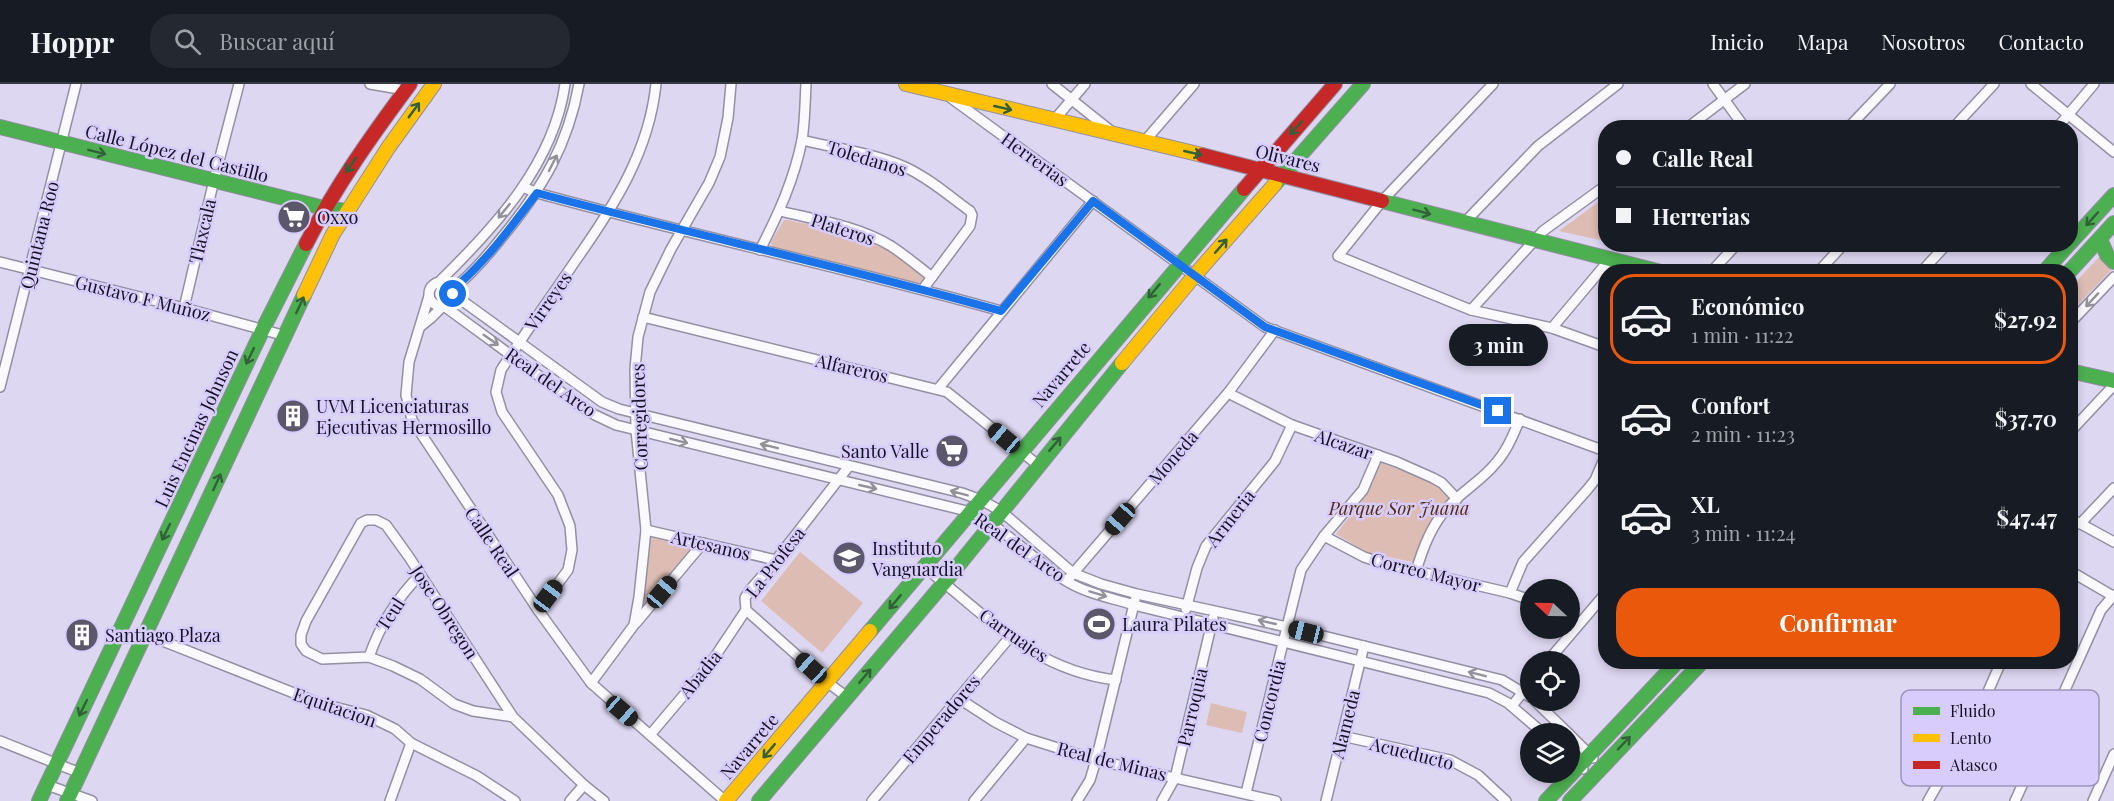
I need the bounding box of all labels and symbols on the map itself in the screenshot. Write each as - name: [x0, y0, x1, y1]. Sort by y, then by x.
- one-way arrow: [993, 102, 1012, 114]
- one-way arrow: [408, 103, 420, 119]
- street label: Calle López del Castillo: [83, 119, 271, 187]
- one-way arrow: [1289, 120, 1303, 135]
- street label: Herrerias: [997, 127, 1073, 191]
- street label: Toledanos: [824, 135, 910, 181]
- street label: Olivares: [1253, 138, 1323, 178]
- one-way arrow: [88, 146, 107, 158]
- one-way arrow: [1183, 148, 1202, 160]
- one-way arrow: [548, 154, 559, 172]
- one-way arrow: [345, 157, 357, 173]
- street label: Quintana Roo: [14, 178, 64, 292]
- street label: Tlaxcala: [183, 196, 221, 266]
- supermarket icon: Oxxo: [276, 199, 312, 235]
- one-way arrow: [497, 203, 511, 218]
- place label: Oxxo: [317, 205, 358, 229]
- one-way arrow: [1413, 206, 1432, 218]
- street label: Plateros: [808, 207, 878, 251]
- one-way arrow: [2085, 211, 2099, 226]
- one-way arrow: [1214, 238, 1227, 254]
- street label: Virreyes: [518, 267, 577, 336]
- street label: Gustavo F Muñoz: [73, 270, 213, 326]
- route start: [439, 280, 466, 307]
- one-way arrow: [1148, 283, 1161, 299]
- one-way arrow: [2085, 293, 2099, 308]
- one-way arrow: [295, 297, 306, 315]
- callout: 3 min: [1448, 324, 1547, 366]
- one-way arrow: [483, 334, 499, 346]
- street label: Navarrete: [1026, 336, 1096, 412]
- street label: Real del Arco: [501, 342, 601, 422]
- street label: Luis Encinas Johnson: [149, 345, 243, 511]
- one-way arrow: [244, 347, 255, 365]
- street label: Alfareros: [812, 348, 891, 388]
- street label: Corregidores: [625, 363, 653, 471]
- place label: UVM Licenciaturas Ejecutivas Hermosillo: [316, 394, 492, 439]
- route end: [1484, 397, 1511, 424]
- building icon: UVM Licenciaturas Ejecutivas Hermosillo: [275, 398, 311, 434]
- car: [984, 420, 1024, 456]
- street label: Alcazar: [1311, 423, 1376, 465]
- street label: Moneda: [1143, 425, 1203, 489]
- supermarket icon: Santo Valle: [934, 433, 970, 469]
- one-way arrow: [669, 435, 688, 447]
- one-way arrow: [1048, 437, 1062, 452]
- place label: Santo Valle: [841, 439, 929, 463]
- one-way arrow: [760, 440, 779, 452]
- one-way arrow: [212, 473, 224, 491]
- one-way arrow: [859, 482, 878, 494]
- street label: Armeria: [1199, 484, 1260, 552]
- one-way arrow: [949, 487, 968, 498]
- park label: Parque Sor Juana: [1328, 496, 1469, 520]
- car: [1101, 500, 1139, 538]
- street label: Calle Real: [460, 502, 524, 582]
- street label: Real del Arco: [970, 507, 1070, 587]
- street label: La Profesa: [740, 522, 810, 602]
- one-way arrow: [160, 523, 172, 541]
- street label: Artesanos: [668, 524, 753, 566]
- place label: Instituto Vanguardia: [871, 536, 963, 581]
- school or university icon: Instituto Vanguardia: [831, 540, 867, 576]
- street label: Correo Mayor: [1368, 547, 1484, 597]
- street label: Jose Obregon: [405, 560, 484, 664]
- car: [644, 572, 680, 612]
- car: [530, 576, 566, 616]
- north arrow: [1520, 579, 1580, 639]
- one-way arrow: [1088, 590, 1107, 601]
- street label: Teul: [370, 593, 410, 635]
- one-way arrow: [888, 594, 902, 609]
- street label: Carruajes: [975, 603, 1053, 667]
- sports icon: Laura Pilates: [1081, 606, 1117, 642]
- place label: Laura Pilates: [1122, 612, 1227, 636]
- one-way arrow: [1258, 616, 1277, 628]
- building icon: Santiago Plaza: [64, 617, 100, 653]
- car: [1286, 619, 1326, 645]
- place label: Santiago Plaza: [105, 623, 221, 647]
- street label: Abadia: [673, 645, 727, 704]
- car: [792, 649, 830, 687]
- street label: Concordia: [1247, 657, 1291, 745]
- street label: Parroquia: [1171, 665, 1213, 749]
- one-way arrow: [1468, 668, 1487, 680]
- one-way arrow: [858, 669, 872, 684]
- street label: Emperadores: [897, 670, 985, 768]
- street label: Equitacion: [290, 682, 380, 733]
- street label: Alameda: [1325, 687, 1365, 762]
- legend: [1901, 690, 2099, 786]
- car: [603, 692, 641, 730]
- one-way arrow: [76, 699, 88, 717]
- text: Fluido: [1950, 700, 1996, 721]
- street label: Navarrete: [714, 708, 784, 784]
- text: Lento: [1950, 727, 1992, 748]
- street label: Acueducto: [1367, 731, 1457, 775]
- one-way arrow: [1616, 735, 1631, 750]
- street label: Real de Minas: [1055, 736, 1169, 786]
- one-way arrow: [762, 743, 776, 758]
- text: Atasco: [1949, 754, 1998, 775]

